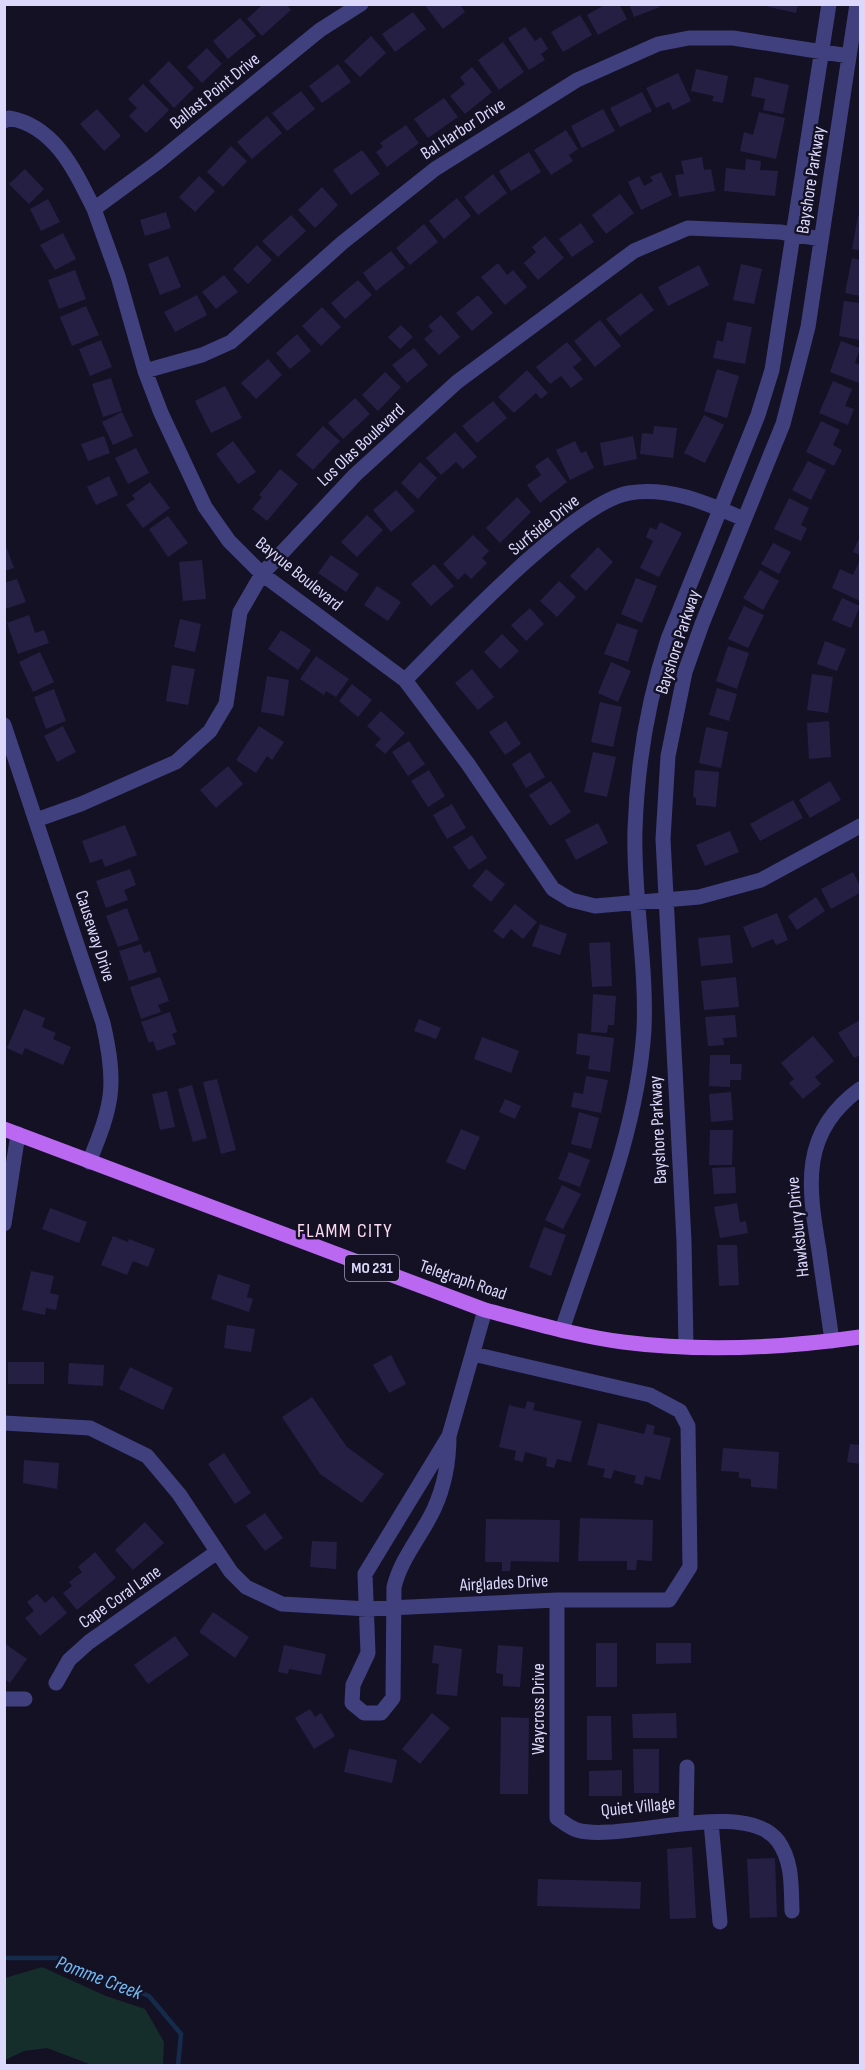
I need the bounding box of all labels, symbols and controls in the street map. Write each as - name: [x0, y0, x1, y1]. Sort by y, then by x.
- street label: Ballast Point Drive: [166, 48, 264, 134]
- street label: Bal Harbor Drive: [417, 94, 509, 164]
- street label: Bayshore Parkway: [792, 125, 830, 235]
- street label: Los Olas Boulevard: [313, 399, 409, 491]
- street label: Surfside Drive: [504, 490, 584, 560]
- street label: Bayvue Boulevard: [251, 533, 347, 615]
- street label: Bayshore Parkway: [651, 587, 705, 697]
- street label: Causeway Drive: [70, 888, 120, 984]
- street label: Bayshore Parkway: [645, 1075, 671, 1185]
- street label: Hawksbury Drive: [782, 1176, 814, 1278]
- district label: FLAMM CITY: [297, 1219, 393, 1243]
- road number: MO 231: [345, 1255, 399, 1281]
- street label: Telegraph Road: [417, 1255, 509, 1305]
- street label: Cape Coral Lane: [75, 1561, 165, 1633]
- street label: Airglades Drive: [458, 1570, 549, 1596]
- street label: Waycross Drive: [528, 1663, 549, 1755]
- street label: Quiet Village: [600, 1793, 676, 1821]
- water label: Pomme Creek: [53, 1951, 146, 2006]

